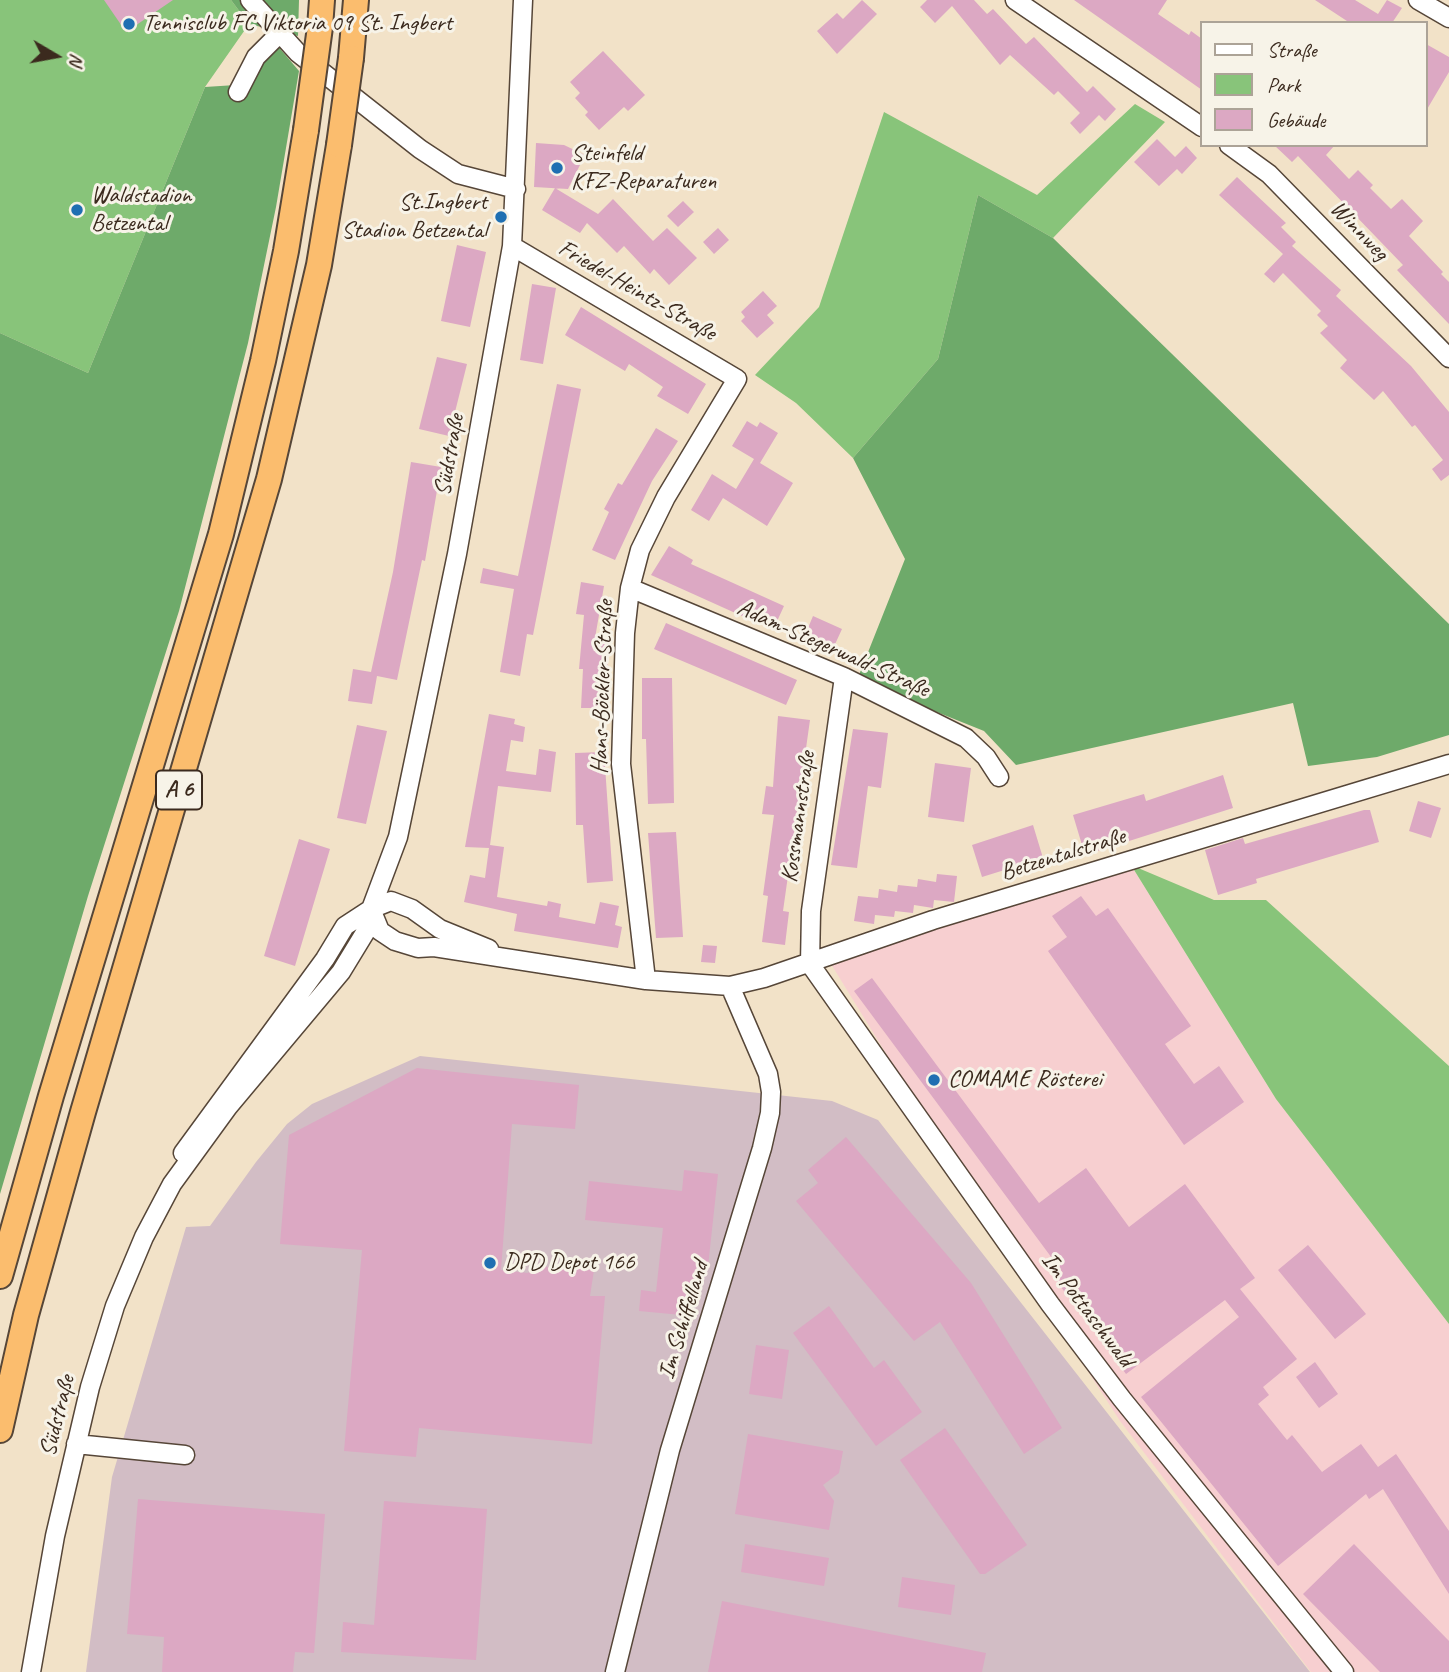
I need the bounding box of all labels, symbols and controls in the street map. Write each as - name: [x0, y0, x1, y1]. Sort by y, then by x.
- place label: Tennisclub FC Viktoria 09 St. Ingbert: [143, 10, 452, 38]
- marker: Tennisclub FC Viktoria 09 St. Ingbert: [121, 16, 137, 32]
- north arrow: [21, 21, 91, 91]
- legend: [1200, 21, 1428, 147]
- text: Straße: [1267, 37, 1317, 63]
- text: N: [64, 52, 90, 68]
- text: Park: [1267, 72, 1300, 98]
- text: Gebäude: [1267, 107, 1325, 133]
- place label: Steinfeld KFZ-Reparaturen: [571, 140, 716, 196]
- marker: Steinfeld KFZ-Reparaturen: [549, 160, 565, 176]
- place label: Waldstadion Betzental: [91, 182, 191, 238]
- place label: St.Ingbert Stadion Betzental: [341, 189, 487, 245]
- street label: Winnweg: [1323, 195, 1395, 267]
- marker: Waldstadion Betzental: [69, 202, 85, 218]
- marker: St.Ingbert Stadion Betzental: [493, 209, 509, 225]
- street label: Friedel-Heintz-Straße: [553, 234, 721, 348]
- street label: Südstraße: [429, 412, 471, 498]
- street label: Adam-Stegerwald-Straße: [732, 594, 934, 704]
- street label: Hans-Böckler-Straße: [586, 600, 620, 774]
- street label: Kossmannstraße: [776, 750, 822, 884]
- road number: A 6: [156, 770, 202, 810]
- street label: Betzentalstraße: [997, 822, 1129, 888]
- place label: COMAME Rösterei: [948, 1066, 1102, 1094]
- marker: COMAME Rösterei: [926, 1072, 942, 1088]
- street label: Im Pottaschwald: [1034, 1247, 1140, 1373]
- place label: DPD Depot 166: [504, 1249, 634, 1277]
- marker: DPD Depot 166: [482, 1255, 498, 1271]
- street label: Im Schiffelland: [652, 1257, 716, 1383]
- street label: Südstraße: [34, 1373, 82, 1459]

